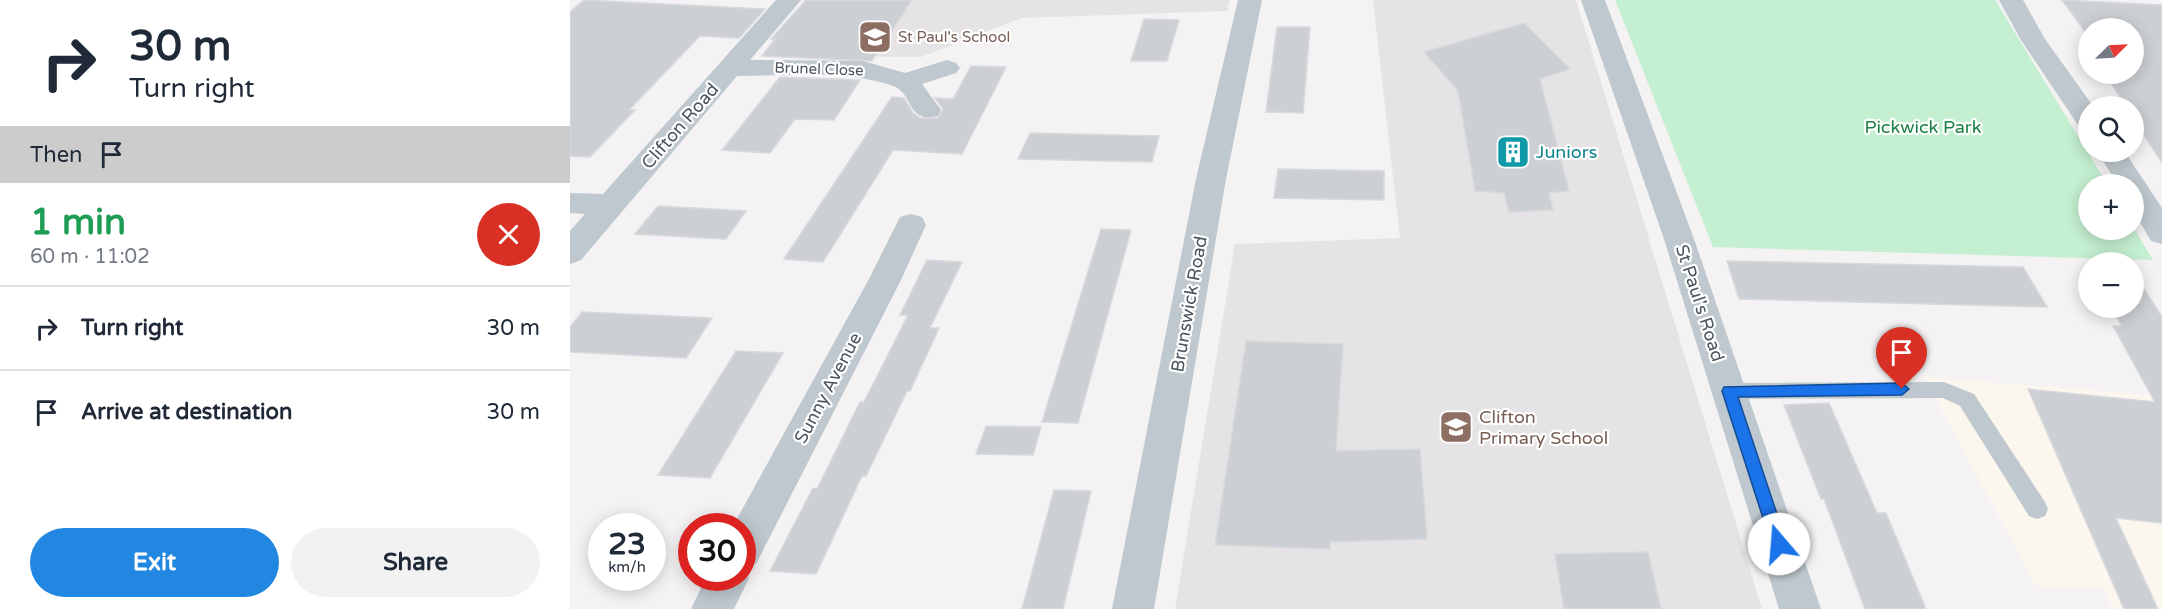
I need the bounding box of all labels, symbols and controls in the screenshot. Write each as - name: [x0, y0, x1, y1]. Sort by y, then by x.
- north arrow: [2078, 18, 2144, 84]
- map controls: [2078, 18, 2144, 318]
- school or university icon: St Paul's School: [857, 19, 893, 55]
- text: 30 m: [129, 21, 231, 72]
- icon: right: [30, 24, 108, 102]
- place label: St Paul's School: [898, 28, 1010, 46]
- street label: Brunel Close: [774, 58, 864, 80]
- text: Turn right: [129, 72, 255, 105]
- street label: Clifton Road: [637, 79, 723, 173]
- button: search: [2078, 96, 2144, 162]
- park label: Pickwick Park: [1864, 116, 1982, 138]
- building icon: Juniors: [1495, 134, 1531, 170]
- icon: arrive: [95, 138, 128, 171]
- place label: Juniors: [1536, 141, 1597, 163]
- text: Then: [30, 142, 83, 168]
- button: +: [2078, 174, 2144, 240]
- text: 1 min: [30, 201, 126, 244]
- button: close: [477, 203, 540, 266]
- street label: Brunswick Road: [1166, 234, 1212, 374]
- street label: St Paul's Road: [1671, 242, 1729, 364]
- text: 60 m · 11:02: [30, 245, 150, 269]
- button: −: [2078, 252, 2144, 318]
- icon: right: [30, 312, 63, 345]
- text: Turn right: [81, 315, 183, 341]
- text: 30 m: [486, 315, 540, 341]
- pin: [1876, 327, 1927, 389]
- street label: Sunny Avenue: [790, 329, 866, 447]
- icon: arrive: [1885, 336, 1918, 369]
- icon: arrive: [30, 396, 63, 429]
- text: Arrive at destination: [81, 399, 292, 425]
- text: 30 m: [486, 399, 540, 425]
- place label: Clifton Primary School: [1479, 406, 1608, 449]
- school or university icon: Clifton Primary School: [1438, 409, 1474, 445]
- position arrow: [1747, 512, 1811, 576]
- speed limit sign: 30: [678, 513, 756, 591]
- text: 23: [608, 526, 646, 563]
- button: Exit: [30, 528, 279, 597]
- button: Share: [291, 528, 540, 597]
- text: km/h: [608, 558, 646, 576]

